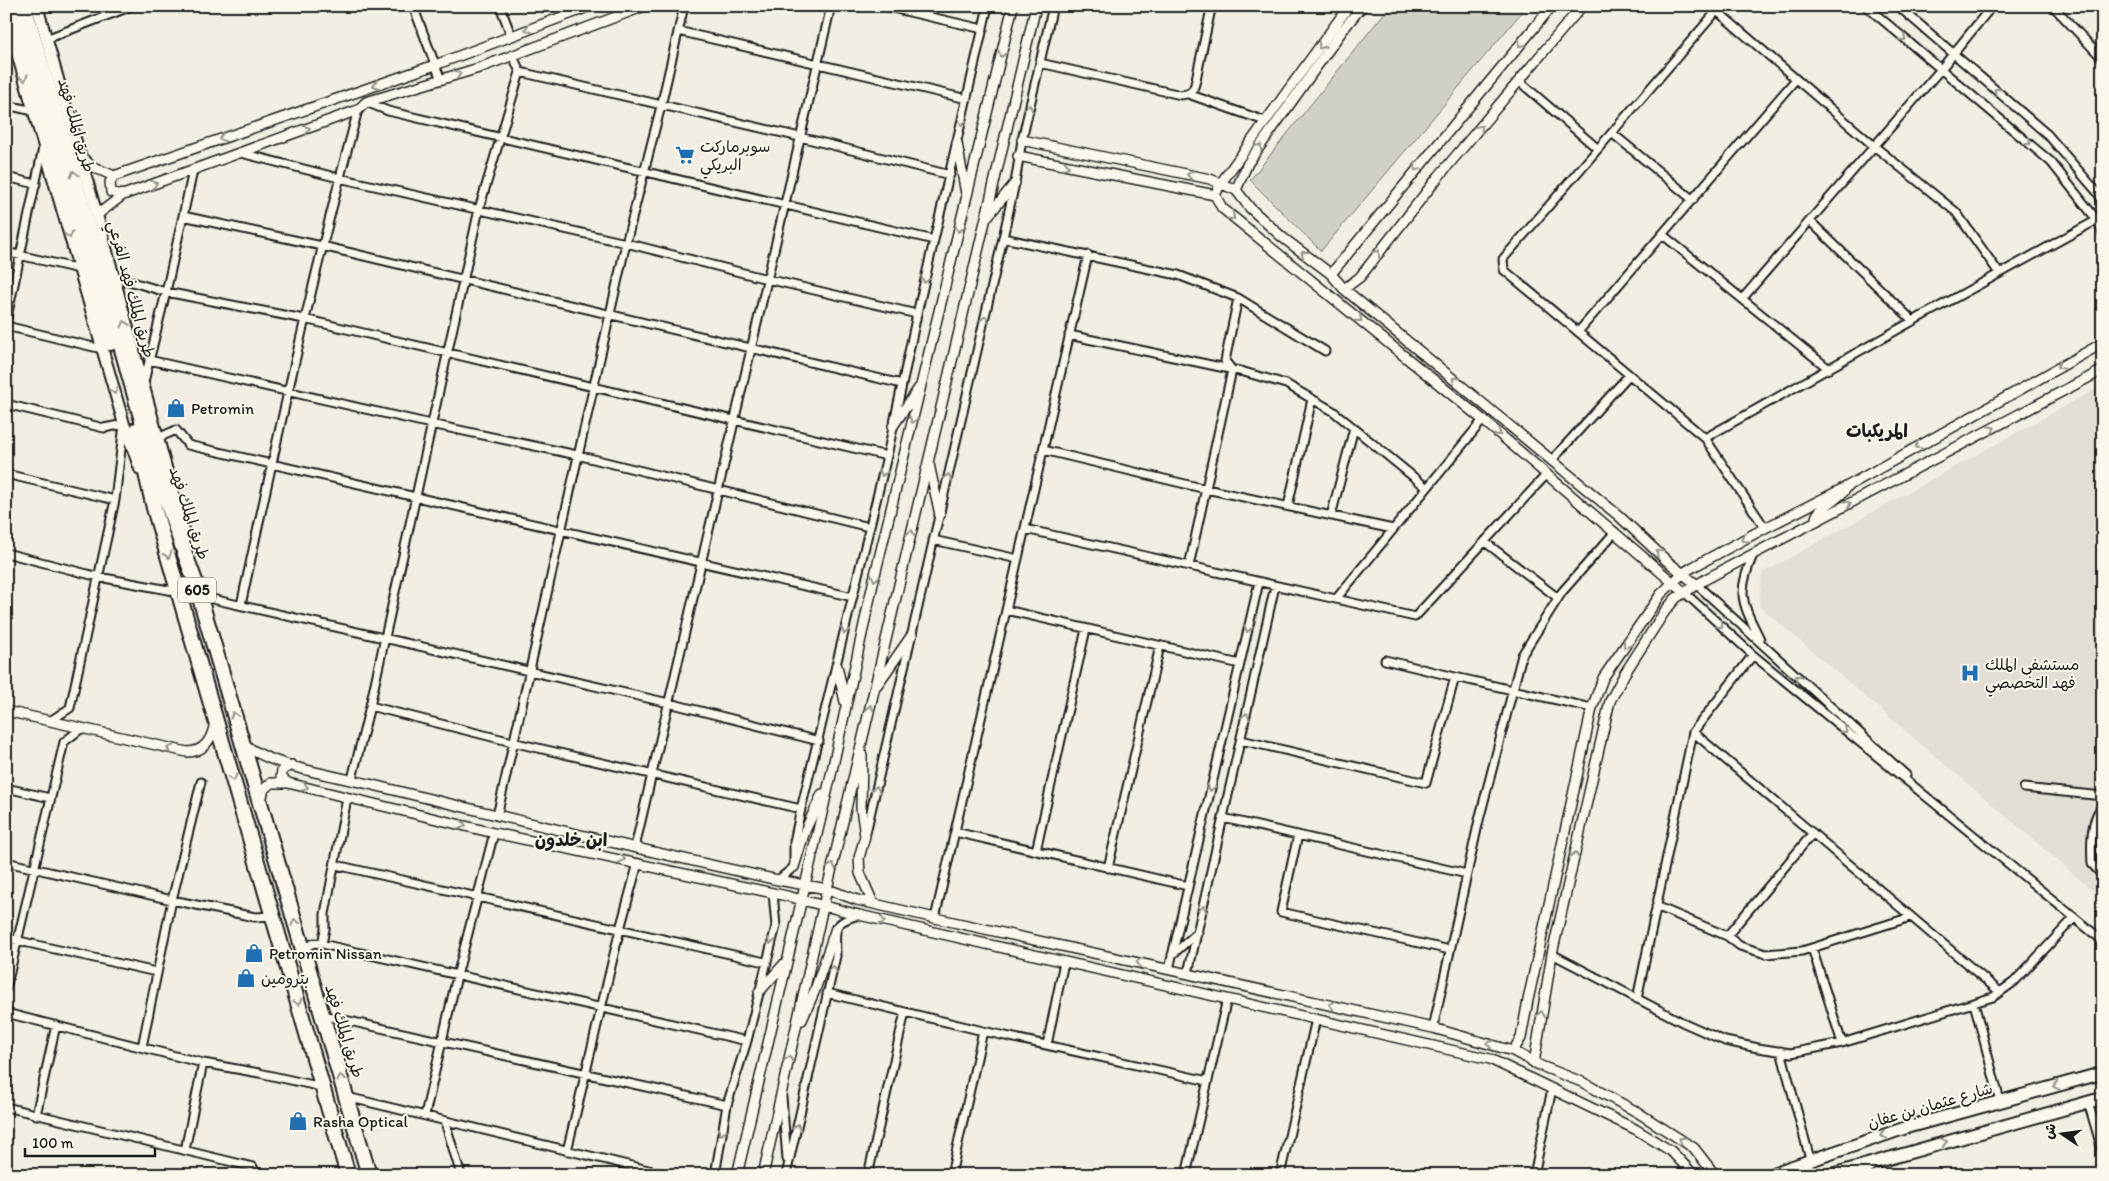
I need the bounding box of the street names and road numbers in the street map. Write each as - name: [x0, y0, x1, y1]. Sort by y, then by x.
- street label: طريق الملك فهد: [54, 76, 99, 174]
- street label: طريق الملك فهد الفرعي: [99, 218, 159, 361]
- street label: طريق الملك فهد: [166, 464, 214, 562]
- road number: 605: [178, 578, 216, 602]
- street label: طريق الملك فهد: [321, 982, 368, 1080]
- street label: شارع عثمان بن عفان: [1865, 1079, 1995, 1134]

